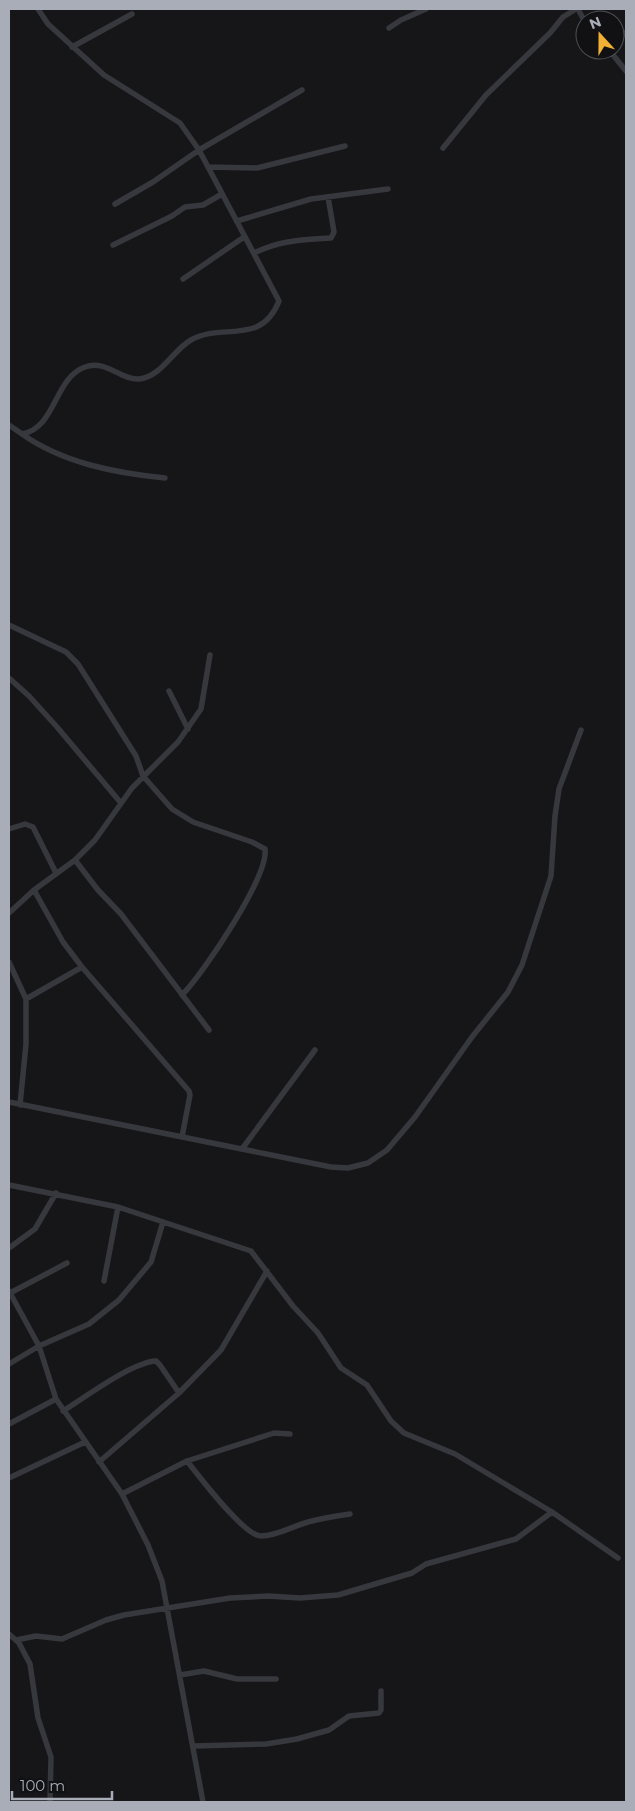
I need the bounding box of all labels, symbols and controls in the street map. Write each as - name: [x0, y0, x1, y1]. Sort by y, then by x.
- north arrow: [575, 10, 625, 60]
- text: N: [587, 12, 604, 33]
- scale bar: [12, 1768, 112, 1800]
- text: 100 m: [20, 1776, 65, 1795]

